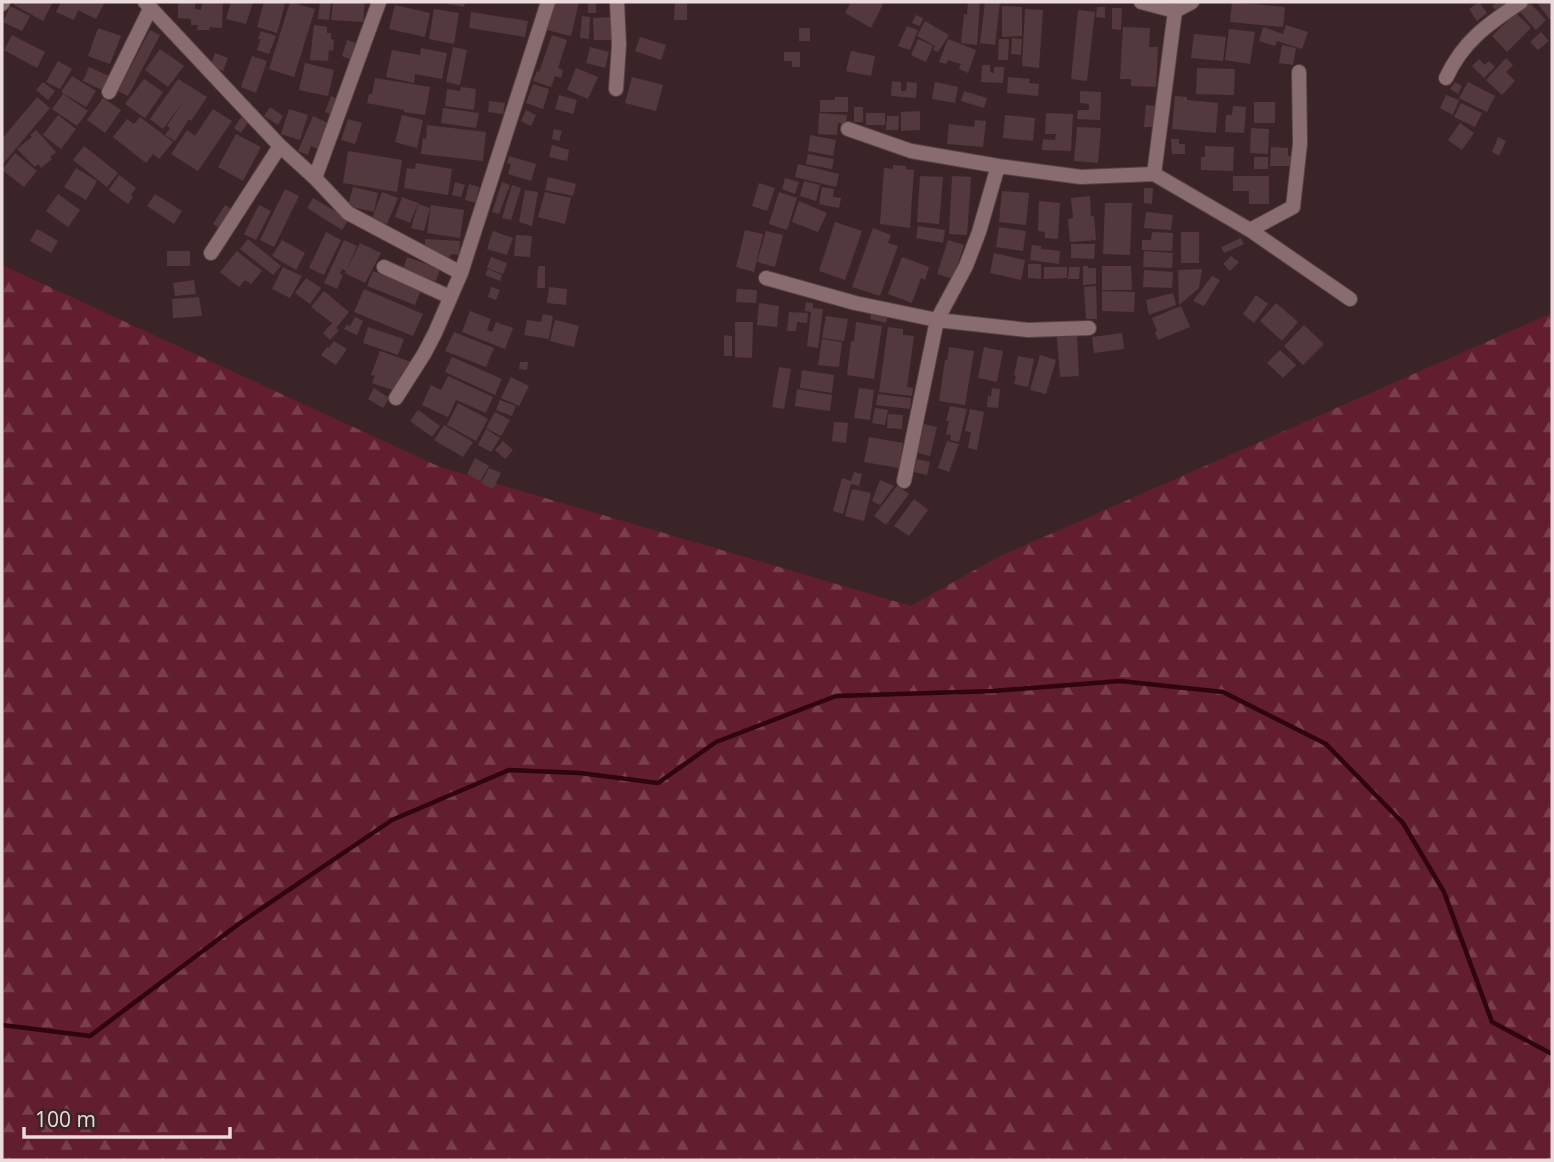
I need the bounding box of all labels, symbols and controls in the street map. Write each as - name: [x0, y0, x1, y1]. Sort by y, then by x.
- scale bar: [24, 1096, 231, 1140]
- text: 100 m: [35, 1105, 96, 1133]

